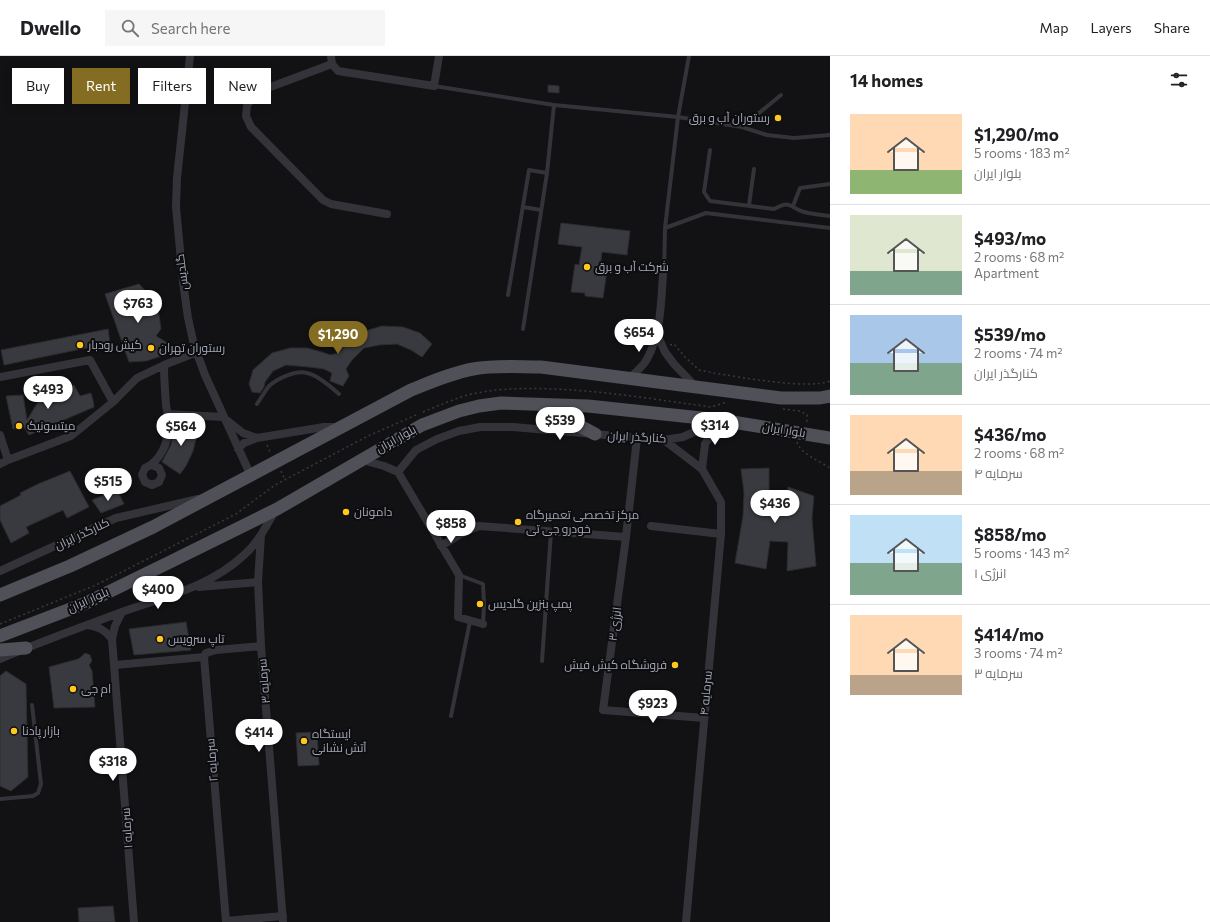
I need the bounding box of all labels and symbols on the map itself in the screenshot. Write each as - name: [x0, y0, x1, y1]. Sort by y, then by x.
- place label: رستوران آب و برق: [689, 110, 770, 125]
- marker: رستوران آب و برق: [773, 113, 783, 123]
- street label: گلدیس: [172, 253, 191, 291]
- place label: شرکت آب و برق: [595, 259, 669, 274]
- marker: شرکت آب و برق: [582, 262, 592, 272]
- pin: $763: [114, 290, 162, 324]
- pin: $654: [615, 319, 663, 353]
- pin: $1,290: [305, 321, 371, 355]
- place label: کیش رودبار: [87, 337, 142, 352]
- marker: کیش رودبار: [75, 340, 85, 350]
- place label: رستوران تهران: [159, 340, 225, 355]
- marker: رستوران تهران: [146, 343, 156, 353]
- pin: $493: [24, 376, 72, 410]
- pin: $539: [536, 407, 584, 441]
- pin: $314: [691, 412, 739, 446]
- pin: $564: [157, 413, 205, 447]
- place label: میتسونیک: [27, 418, 76, 433]
- street label: بلوار ایران: [761, 419, 807, 440]
- marker: میتسونیک: [14, 421, 24, 431]
- street label: بلوار ایران: [373, 421, 419, 456]
- street label: کنارگذر ایران: [607, 427, 667, 446]
- pin: $515: [84, 468, 132, 502]
- pin: $436: [751, 490, 799, 524]
- place label: دامونان: [354, 504, 393, 519]
- marker: دامونان: [341, 507, 351, 517]
- place label: مرکز تخصصی تعمیرگاه خودرو جی تی: [526, 507, 639, 536]
- pin: $858: [427, 510, 475, 544]
- street label: کنارگذر ایران: [52, 514, 112, 553]
- marker: مرکز تخصصی تعمیرگاه خودرو جی تی: [513, 517, 523, 527]
- pin: $400: [134, 576, 182, 610]
- street label: بلوار ایران: [65, 584, 111, 615]
- place label: پمپ بنزین گلدیس: [488, 596, 573, 613]
- marker: پمپ بنزین گلدیس: [475, 599, 485, 609]
- street label: انرژی ۳: [605, 606, 624, 642]
- place label: تاپ سرویس: [168, 631, 225, 648]
- marker: تاپ سرویس: [155, 634, 165, 644]
- place label: فروشگاه کیش فیش: [564, 657, 667, 672]
- street label: سرمایه ۳: [254, 658, 273, 704]
- marker: فروشگاه کیش فیش: [670, 660, 680, 670]
- street label: سرمایه ۴: [696, 670, 715, 716]
- place label: ام جی: [81, 681, 111, 697]
- marker: ام جی: [68, 684, 78, 694]
- pin: $923: [629, 690, 677, 724]
- pin: $414: [235, 719, 283, 753]
- place label: بازار پادنا: [22, 723, 60, 740]
- marker: بازار پادنا: [9, 726, 19, 736]
- place label: ایستگاه آتش نشانی: [312, 726, 367, 755]
- marker: ایستگاه آتش نشانی: [299, 736, 309, 746]
- street label: سرمایه ۲: [202, 738, 221, 782]
- pin: $318: [89, 748, 137, 782]
- street label: سرمایه ۱: [118, 807, 135, 849]

